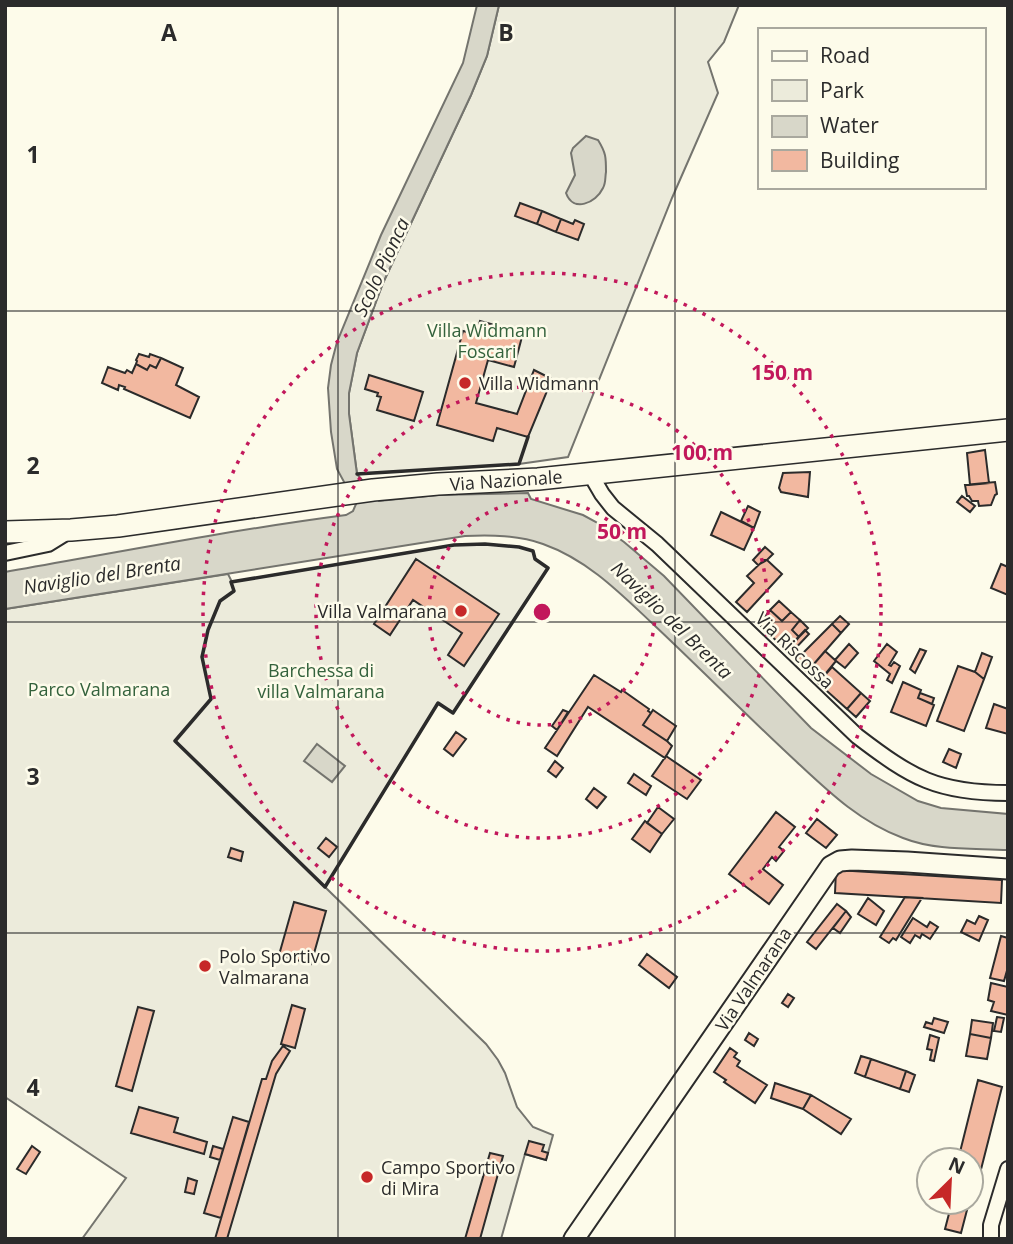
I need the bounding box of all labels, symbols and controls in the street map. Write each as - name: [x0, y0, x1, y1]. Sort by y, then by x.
- text: A: [161, 16, 177, 48]
- text: B: [498, 16, 514, 48]
- legend: [758, 28, 985, 189]
- text: Road: [820, 41, 870, 69]
- text: Park: [820, 76, 864, 104]
- text: Water: [820, 111, 879, 139]
- text: 1: [26, 138, 40, 170]
- text: Building: [820, 146, 899, 174]
- water label: Scolo Pionca: [347, 213, 415, 320]
- park label: Villa Widmann Foscari: [427, 318, 547, 363]
- text: 150 m: [751, 358, 813, 386]
- place label: Villa Widmann: [479, 371, 599, 395]
- marker: Villa Widmann: [457, 375, 473, 391]
- text: 100 m: [671, 438, 733, 466]
- text: 2: [26, 449, 40, 481]
- street label: Via Nazionale: [449, 464, 563, 496]
- text: 50 m: [597, 517, 647, 545]
- water label: Naviglio del Brenta: [21, 550, 183, 600]
- water label: Naviglio del Brenta: [606, 555, 738, 685]
- place label: Villa Valmarana: [318, 599, 447, 623]
- centre of rings: [530, 600, 554, 624]
- marker: Villa Valmarana: [453, 603, 469, 619]
- street label: Via Riscossa: [750, 606, 840, 694]
- park label: Barchessa di villa Valmarana: [257, 658, 385, 703]
- park label: Parco Valmarana: [28, 677, 170, 701]
- text: 3: [26, 760, 40, 792]
- street label: Via Valmarana: [709, 922, 797, 1036]
- place label: Polo Sportivo Valmarana: [219, 944, 331, 989]
- marker: Polo Sportivo Valmarana: [197, 958, 213, 974]
- text: 4: [26, 1071, 40, 1103]
- north arrow: [915, 1146, 985, 1216]
- text: N: [945, 1150, 969, 1180]
- place label: Campo Sportivo di Mira: [381, 1155, 515, 1200]
- marker: Campo Sportivo di Mira: [359, 1169, 375, 1185]

